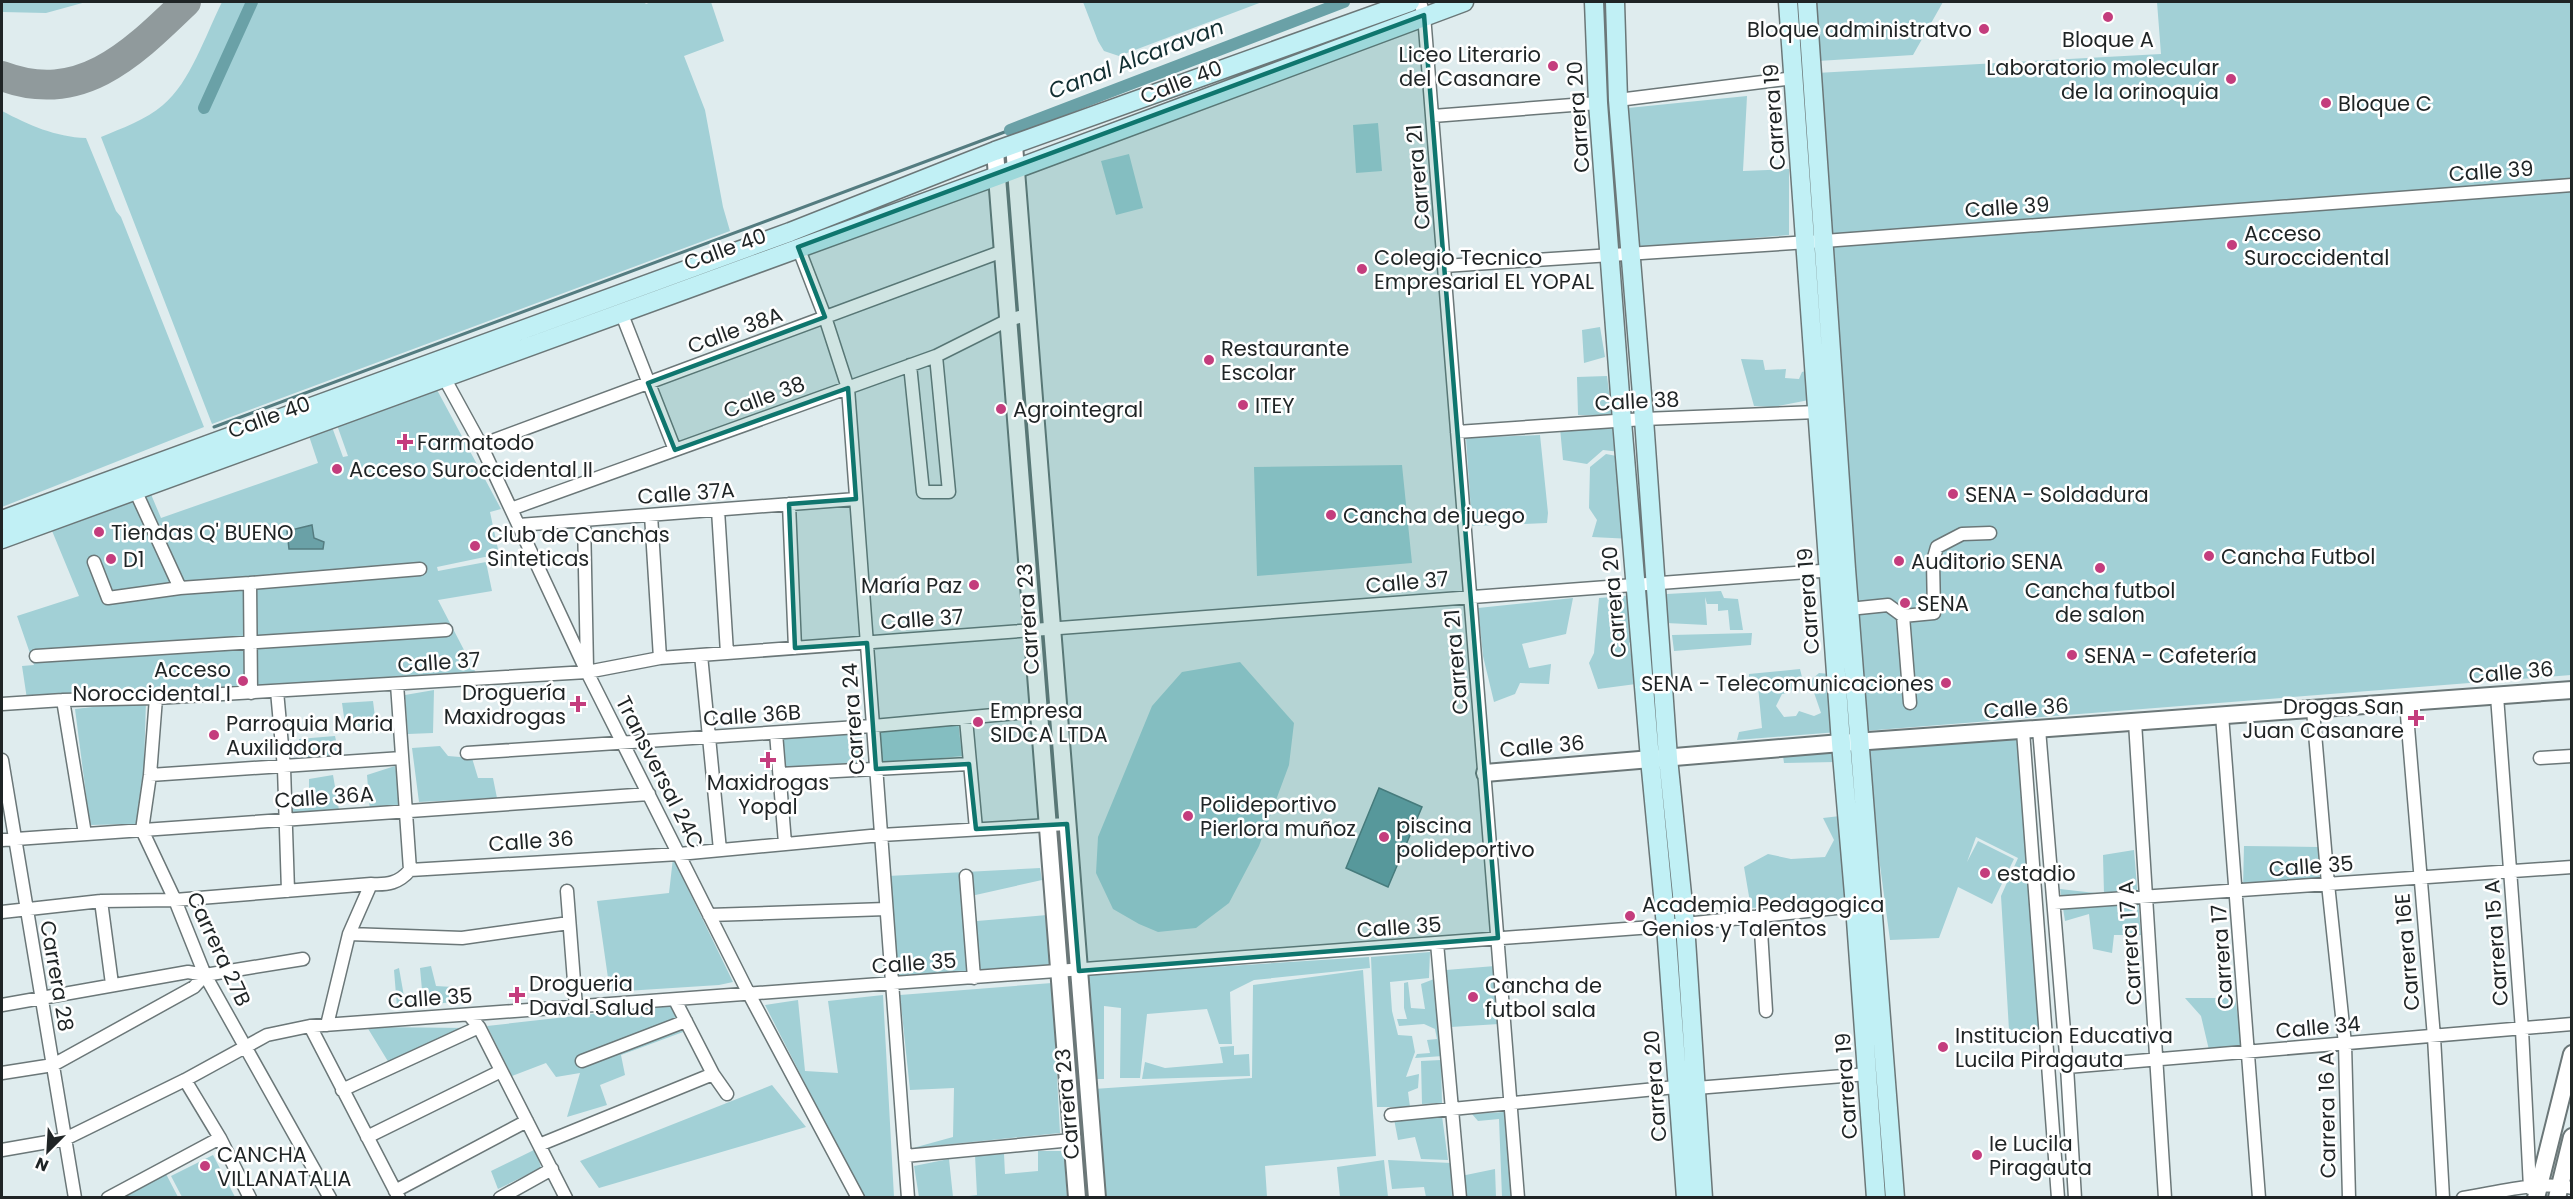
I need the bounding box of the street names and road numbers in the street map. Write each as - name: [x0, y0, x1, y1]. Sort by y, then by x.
- street label: Calle 40: [1136, 53, 1226, 111]
- street label: Carrera 20: [1560, 60, 1596, 174]
- street label: Carrera 19: [1756, 63, 1792, 171]
- street label: Carrera 21: [1399, 123, 1437, 231]
- street label: Calle 39: [2448, 154, 2534, 188]
- street label: Calle 39: [1964, 190, 2050, 224]
- street label: Calle 40: [680, 221, 770, 277]
- street label: Calle 38A: [683, 299, 787, 361]
- street label: Calle 38: [719, 369, 809, 425]
- street label: Calle 38: [1594, 384, 1680, 418]
- street label: Calle 40: [224, 389, 314, 445]
- street label: Calle 37A: [636, 475, 736, 511]
- street label: Carrera 20: [1595, 545, 1633, 659]
- street label: Carrera 19: [1790, 547, 1826, 655]
- street label: Carrera 23: [1010, 563, 1046, 675]
- street label: Calle 37: [1364, 564, 1450, 600]
- street label: Calle 37: [879, 602, 965, 636]
- street label: Carrera 21: [1437, 608, 1475, 716]
- street label: Calle 37: [396, 645, 482, 679]
- street label: Calle 36: [2467, 654, 2555, 690]
- street label: Carrera 24: [835, 662, 871, 776]
- street label: Transversal 24C: [609, 691, 711, 853]
- street label: Calle 36: [1983, 691, 2069, 725]
- street label: Calle 36B: [702, 697, 802, 733]
- street label: Calle 36: [1498, 728, 1586, 764]
- street label: Calle 36A: [273, 779, 375, 815]
- street label: Calle 36: [488, 824, 574, 858]
- street label: Calle 35: [2268, 849, 2354, 883]
- street label: Carrera 15 A: [2477, 879, 2515, 1007]
- street label: Carrera 17 A: [2111, 880, 2149, 1006]
- street label: Carrera 27B: [180, 887, 258, 1011]
- street label: Carrera 16E: [2387, 892, 2427, 1012]
- street label: Carrera 17: [2204, 904, 2240, 1010]
- street label: Calle 35: [1356, 910, 1442, 944]
- street label: Carrera 28: [33, 918, 81, 1034]
- street label: Calle 35: [871, 946, 957, 980]
- street label: Calle 35: [387, 981, 473, 1015]
- street label: Calle 34: [2274, 1009, 2362, 1045]
- street label: Carrera 20: [1637, 1029, 1673, 1143]
- street label: Carrera 19: [1828, 1032, 1864, 1140]
- street label: Carrera 23: [1048, 1047, 1086, 1161]
- street label: Carrera 16 A: [2311, 1051, 2343, 1179]

